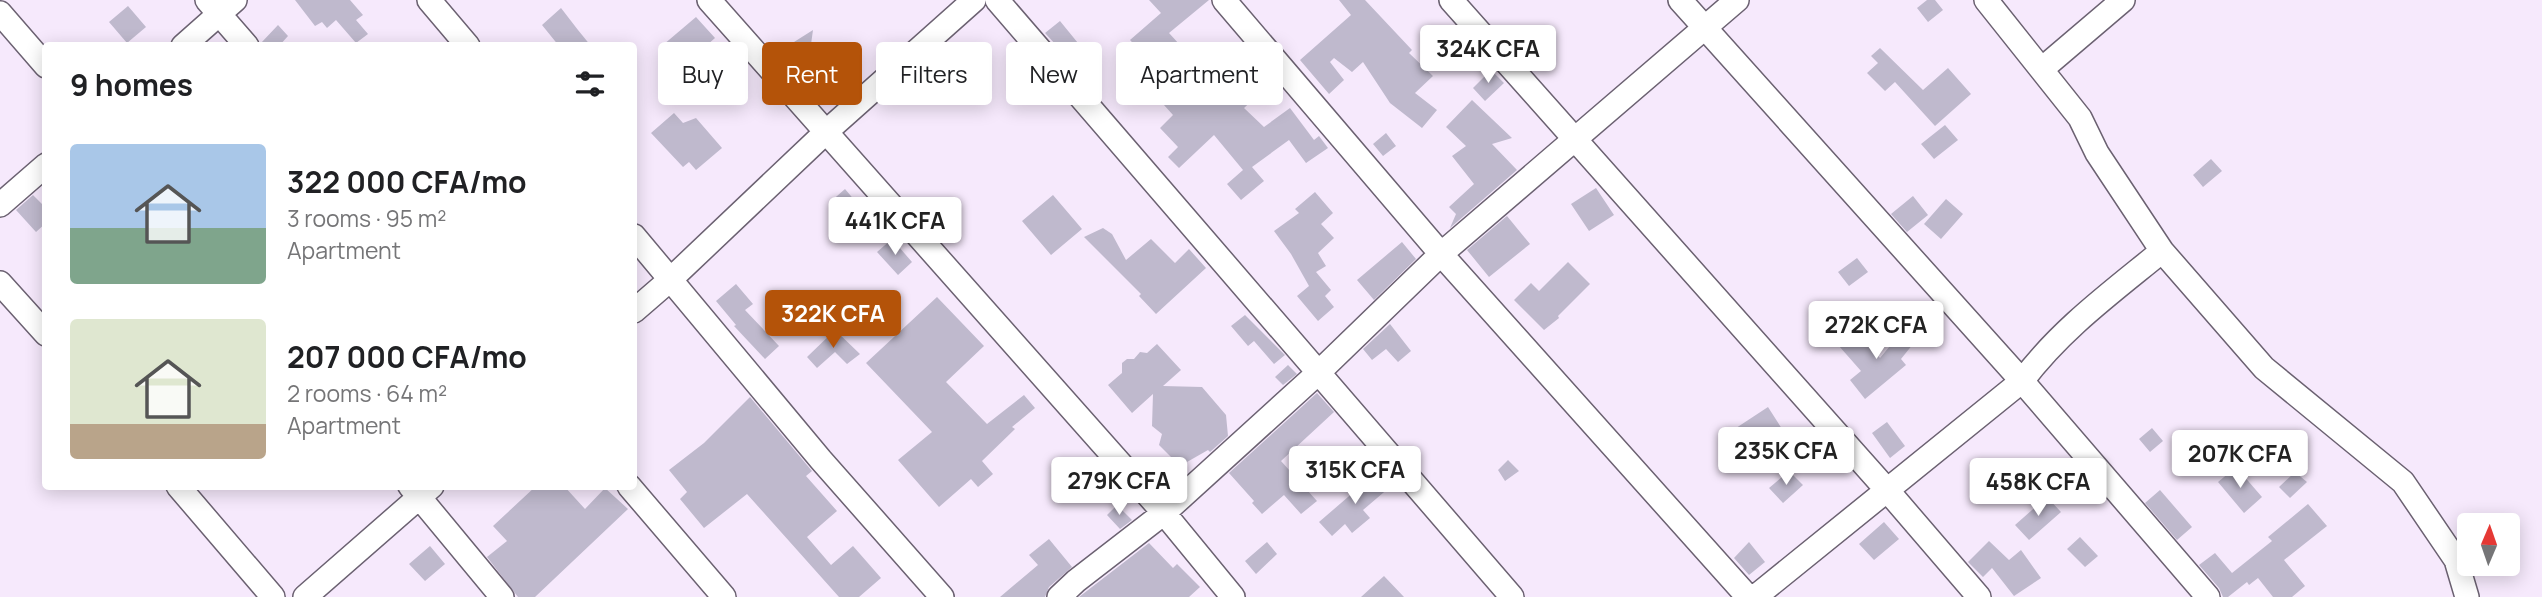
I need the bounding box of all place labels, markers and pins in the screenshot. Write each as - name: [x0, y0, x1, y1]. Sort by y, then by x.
- pin: 324K CFA: [1416, 25, 1560, 85]
- pin: 441K CFA: [823, 198, 967, 257]
- pin: 322K CFA: [761, 290, 905, 350]
- pin: 272K CFA: [1804, 302, 1948, 361]
- pin: 235K CFA: [1714, 428, 1858, 487]
- pin: 207K CFA: [2168, 430, 2312, 490]
- pin: 315K CFA: [1283, 447, 1427, 506]
- pin: 279K CFA: [1047, 458, 1191, 517]
- pin: 458K CFA: [1966, 458, 2110, 518]

